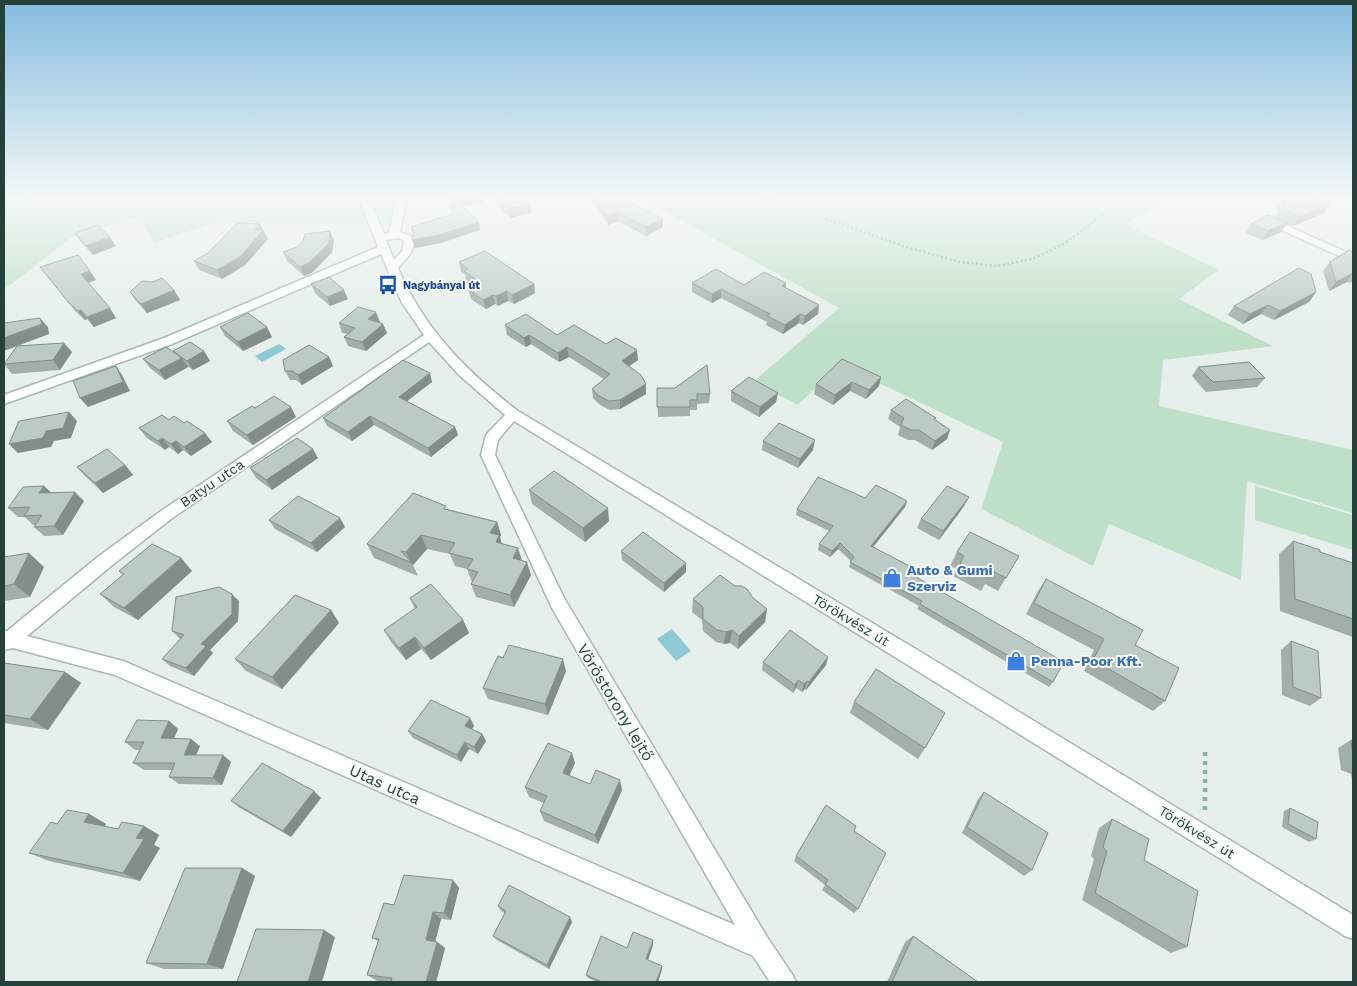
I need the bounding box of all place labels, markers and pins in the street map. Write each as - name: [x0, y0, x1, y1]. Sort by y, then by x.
- bus stop icon: Nagybányai út: [377, 274, 399, 296]
- place label: Nagybányai út: [403, 279, 480, 292]
- place label: Auto & Gumi Szerviz: [907, 562, 993, 594]
- shop icon: Auto & Gumi Szerviz: [881, 567, 903, 589]
- shop icon: Penna-Poor Kft.: [1005, 650, 1027, 672]
- place label: Penna-Poor Kft.: [1031, 653, 1142, 669]

